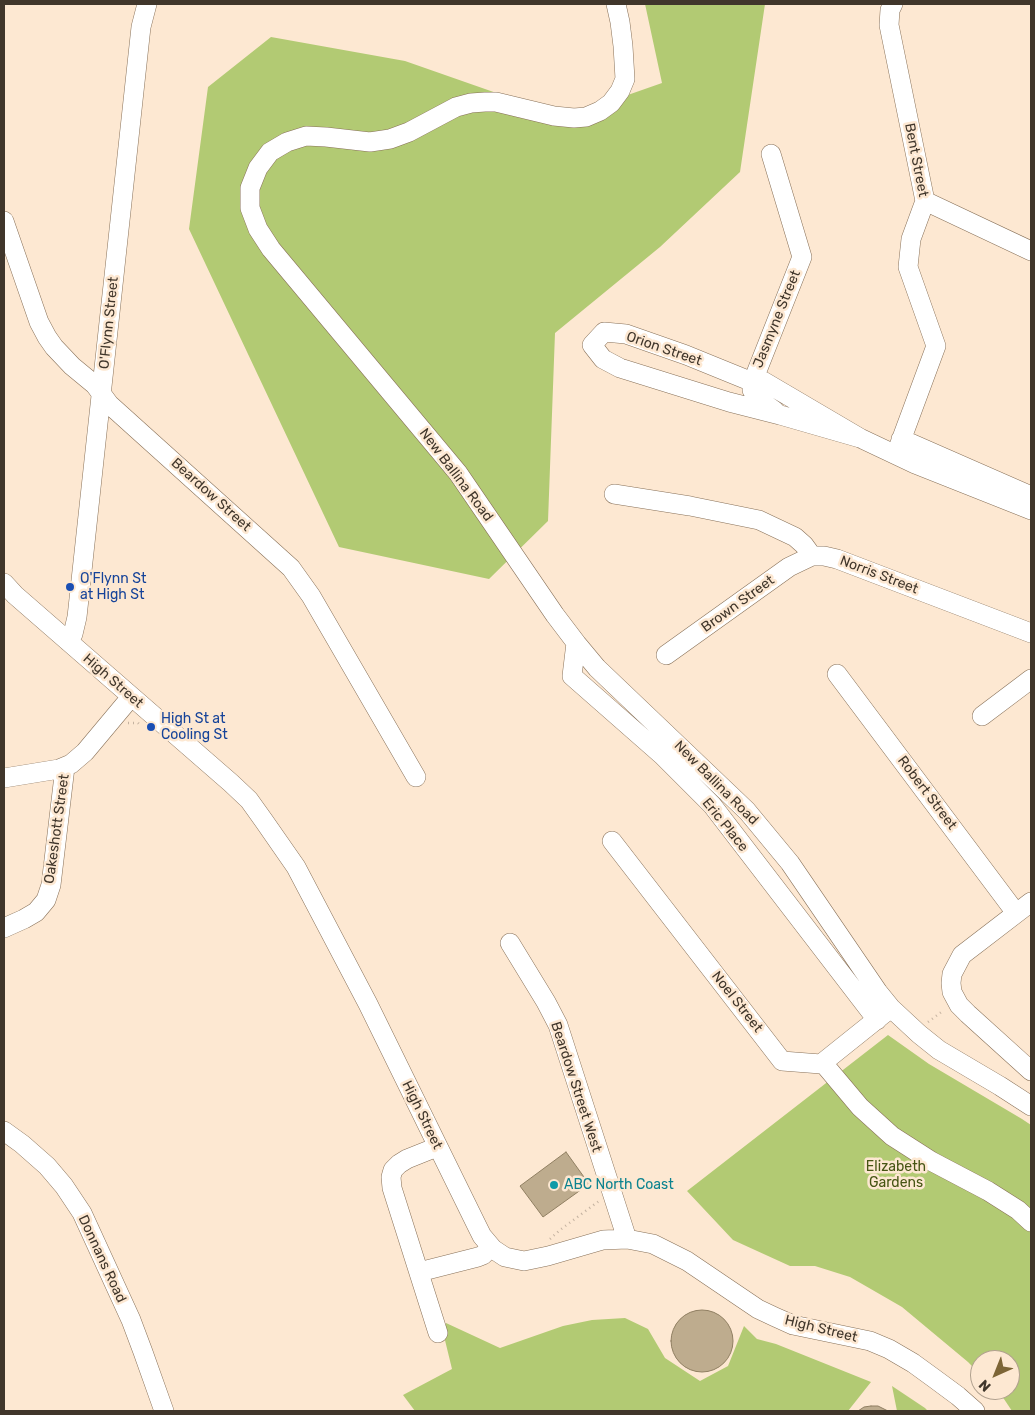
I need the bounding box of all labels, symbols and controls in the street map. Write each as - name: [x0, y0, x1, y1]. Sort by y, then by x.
- street label: Bent Street: [901, 122, 931, 198]
- street label: Jasmyne Street: [750, 268, 804, 370]
- street label: O'Flynn Street: [96, 276, 122, 370]
- street label: Orion Street: [624, 328, 704, 370]
- street label: New Ballina Road: [416, 425, 496, 525]
- street label: Beardow Street: [168, 455, 254, 535]
- street label: Norris Street: [837, 552, 921, 598]
- place label: O'Flynn St at High St: [80, 571, 146, 604]
- street label: Brown Street: [698, 572, 778, 636]
- marker: O'Flynn St at High St: [64, 581, 76, 593]
- street label: High Street: [79, 650, 147, 712]
- place label: High St at Cooling St: [161, 711, 228, 744]
- marker: High St at Cooling St: [145, 721, 157, 733]
- street label: New Ballina Road: [670, 737, 762, 829]
- street label: Robert Street: [894, 753, 960, 833]
- street label: Oakeshott Street: [41, 773, 73, 885]
- street label: Eric Place: [698, 795, 752, 855]
- street label: Noel Street: [708, 968, 766, 1036]
- street label: Beardow Street West: [547, 1020, 605, 1154]
- street label: High Street: [398, 1078, 446, 1152]
- park label: Elizabeth Gardens: [866, 1159, 926, 1192]
- place label: ABC North Coast: [564, 1177, 674, 1193]
- marker: ABC North Coast: [548, 1179, 560, 1191]
- street label: Donnans Road: [74, 1213, 130, 1305]
- street label: High Street: [783, 1312, 859, 1346]
- north arrow: [970, 1350, 1020, 1400]
- text: N: [975, 1376, 994, 1395]

